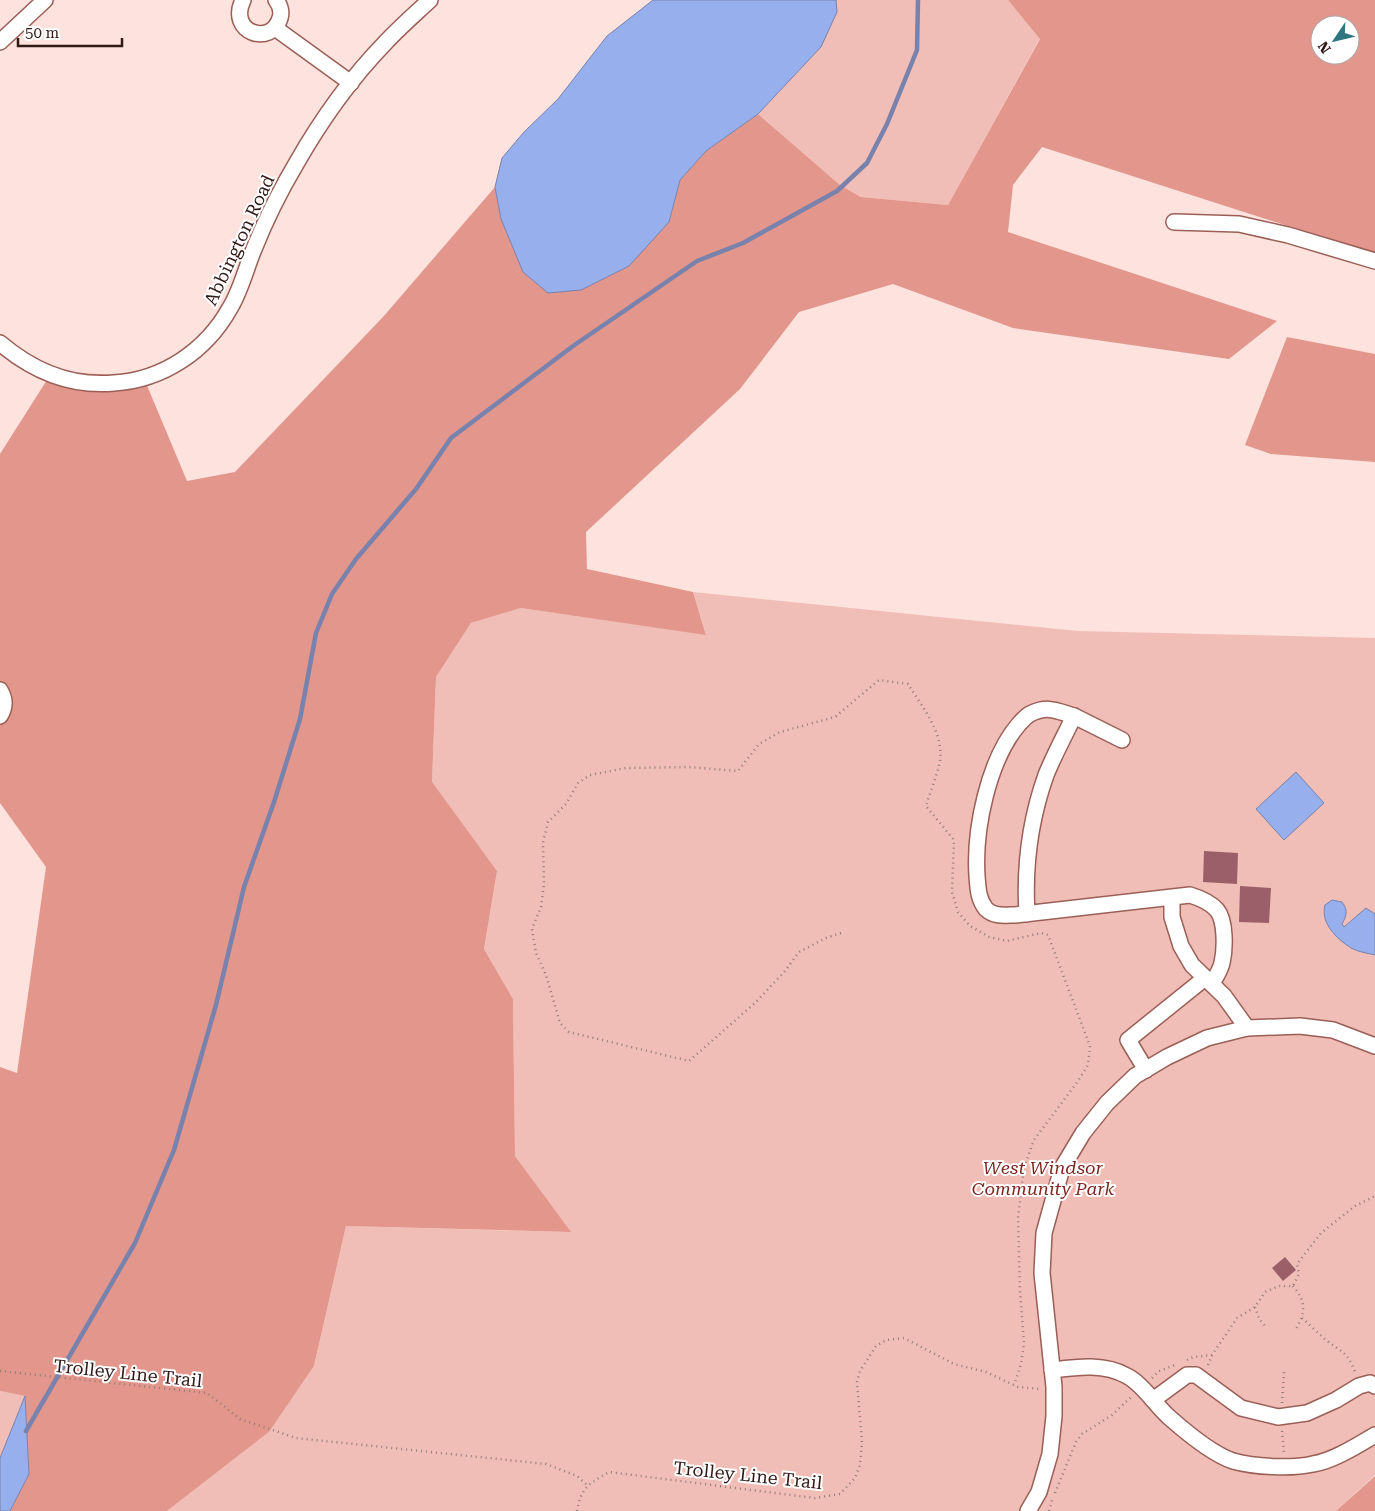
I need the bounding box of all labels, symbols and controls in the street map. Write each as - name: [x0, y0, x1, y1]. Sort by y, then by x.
- scale bar: [18, 15, 121, 47]
- north arrow: [1310, 15, 1360, 65]
- text: 50 m: [25, 24, 60, 42]
- text: N: [1315, 38, 1334, 56]
- street label: Abbington Road: [199, 171, 279, 309]
- park label: West Windsor Community Park: [972, 1157, 1114, 1199]
- street label: Trolley Line Trail: [53, 1355, 204, 1391]
- street label: Trolley Line Trail: [673, 1457, 824, 1493]

